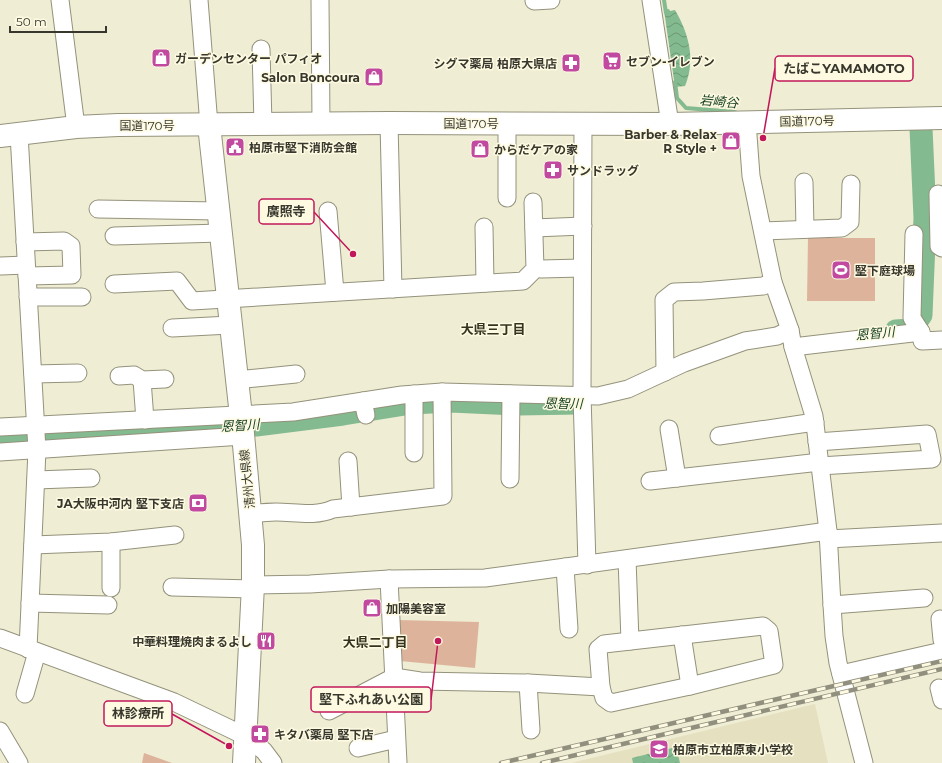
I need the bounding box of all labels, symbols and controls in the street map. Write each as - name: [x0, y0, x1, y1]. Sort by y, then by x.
- scale bar: [10, 8, 106, 34]
- text: 50 m: [16, 14, 47, 29]
- shop icon: ガーデンセンター パフィオ: [150, 47, 172, 69]
- supermarket icon: セブン-イレブン: [601, 50, 623, 72]
- place label: ガーデンセンター パフィオ: [175, 51, 322, 66]
- pharmacy icon: シグマ薬局 柏原大県店: [560, 52, 582, 74]
- place label: セブン-イレブン: [626, 54, 715, 69]
- place label: シグマ薬局 柏原大県店: [434, 56, 557, 71]
- callout: たばこYAMAMOTO: [775, 56, 913, 81]
- text: たばこYAMAMOTO: [783, 60, 905, 76]
- shop icon: Salon Boncoura: [363, 66, 385, 88]
- place label: Salon Boncoura: [261, 70, 360, 85]
- water label: 岩崎谷: [699, 91, 740, 111]
- street label: 国道170号: [779, 113, 835, 129]
- street label: 国道170号: [443, 116, 499, 131]
- street label: 国道170号: [119, 118, 175, 133]
- place label: Barber & Relax R Style +: [624, 127, 718, 156]
- shop icon: Barber & Relax R Style +: [720, 130, 742, 152]
- public building icon: 柏原市堅下消防会館: [224, 136, 246, 158]
- shop icon: からだケアの家: [469, 138, 491, 160]
- place label: 柏原市堅下消防会館: [249, 140, 357, 155]
- place label: からだケアの家: [494, 142, 578, 157]
- pharmacy icon: サンドラッグ: [542, 159, 564, 181]
- place label: サンドラッグ: [567, 163, 639, 178]
- callout: 廣照寺: [259, 199, 314, 224]
- text: 廣照寺: [266, 203, 306, 219]
- sports icon: 堅下庭球場: [830, 259, 852, 281]
- place label: 堅下庭球場: [855, 263, 915, 278]
- district label: 大県三丁目: [460, 321, 526, 337]
- water label: 恩智川: [855, 323, 897, 343]
- water label: 恩智川: [543, 395, 585, 411]
- water label: 恩智川: [220, 416, 262, 434]
- street label: 清州大県線: [236, 448, 258, 510]
- bank icon: JA大阪中河内 堅下支店: [187, 492, 209, 514]
- place label: JA大阪中河内 堅下支店: [56, 496, 184, 511]
- shop icon: 加陽美容室: [361, 597, 383, 619]
- place label: 加陽美容室: [386, 601, 446, 616]
- restaurant icon: 中華料理焼肉まるよし: [255, 630, 277, 652]
- place label: 中華料理焼肉まるよし: [132, 634, 252, 649]
- district label: 大県二丁目: [342, 634, 408, 650]
- callout: 堅下ふれあい公園: [311, 687, 431, 712]
- text: 堅下ふれあい公園: [319, 691, 423, 707]
- callout: 林診療所: [104, 701, 172, 726]
- text: 林診療所: [112, 705, 164, 721]
- pharmacy icon: キタバ薬局 堅下店: [249, 723, 271, 745]
- place label: キタバ薬局 堅下店: [274, 727, 373, 742]
- school or university icon: 柏原市立柏原東小学校: [648, 738, 670, 760]
- place label: 柏原市立柏原東小学校: [673, 742, 793, 757]

